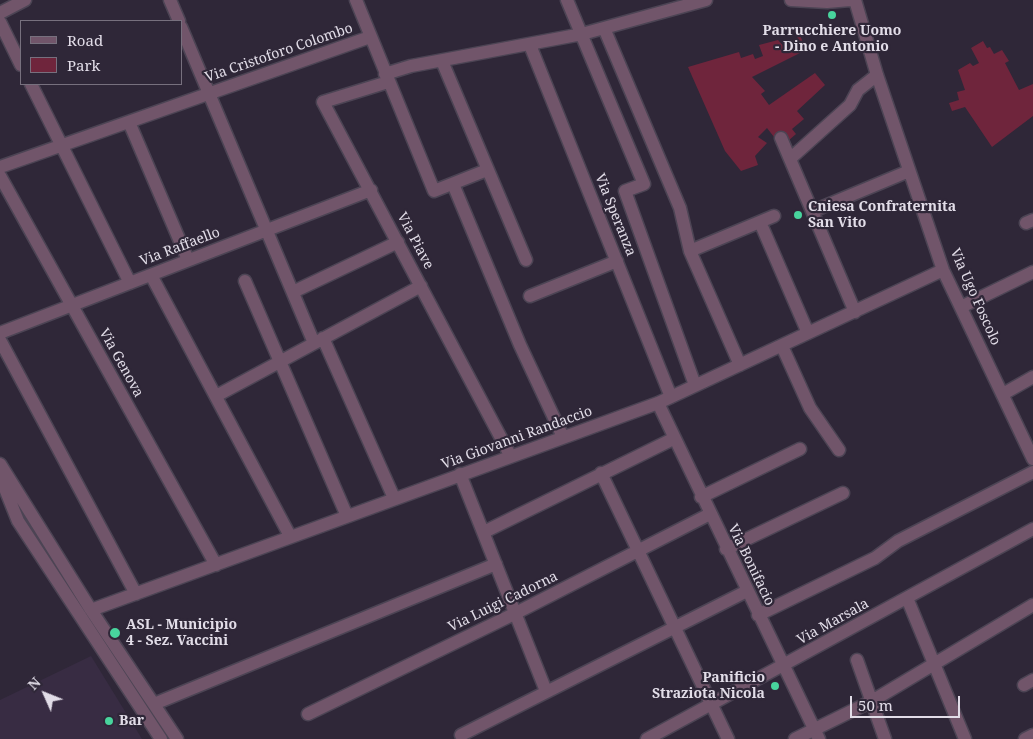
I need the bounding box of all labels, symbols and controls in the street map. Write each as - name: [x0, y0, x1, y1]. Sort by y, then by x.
- marker: Parrucchiere Uomo - Dino e Antonio: [826, 9, 838, 21]
- legend: [20, 20, 182, 85]
- street label: Via Cristoforo Colombo: [203, 20, 355, 86]
- place label: Parrucchiere Uomo - Dino e Antonio: [763, 23, 901, 56]
- text: Road: [67, 30, 103, 50]
- text: Park: [67, 55, 100, 75]
- street label: Via Speranza: [591, 171, 639, 259]
- place label: Cniesa Confraternita San Vito: [808, 199, 956, 232]
- marker: Cniesa Confraternita San Vito: [792, 209, 804, 221]
- street label: Via Piave: [393, 210, 437, 272]
- street label: Via Raffaello: [138, 224, 222, 270]
- street label: Via Ugo Foscolo: [946, 246, 1004, 348]
- street label: Via Genova: [95, 326, 147, 400]
- street label: Via Giovanni Randaccio: [439, 403, 595, 473]
- street label: Via Bonifacio: [724, 521, 778, 609]
- street label: Via Luigi Cadorna: [445, 568, 561, 636]
- street label: Via Marsala: [794, 595, 872, 649]
- place label: ASL - Municipio 4 - Sez. Vaccini: [126, 617, 237, 650]
- marker: ASL - Municipio 4 - Sez. Vaccini: [108, 626, 122, 640]
- north arrow: [20, 669, 70, 719]
- place label: Panificio Straziota Nicola: [652, 670, 765, 702]
- text: N: [23, 673, 45, 694]
- marker: Panificio Straziota Nicola: [769, 680, 781, 692]
- scale bar: [853, 686, 963, 718]
- text: 50 m: [858, 695, 893, 715]
- place label: Bar: [119, 713, 144, 729]
- marker: Bar: [103, 715, 115, 727]

